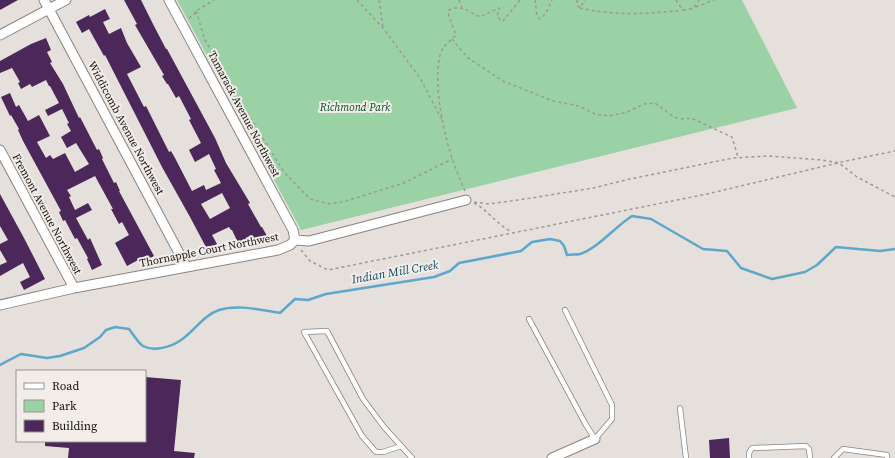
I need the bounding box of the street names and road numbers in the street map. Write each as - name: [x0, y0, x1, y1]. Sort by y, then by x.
- street label: Tamarack Avenue Northwest: [204, 48, 284, 180]
- street label: Widdicomb Avenue Northwest: [84, 59, 168, 198]
- street label: Fremont Avenue Northwest: [9, 151, 85, 277]
- street label: Thornapple Court Northwest: [138, 229, 280, 271]

